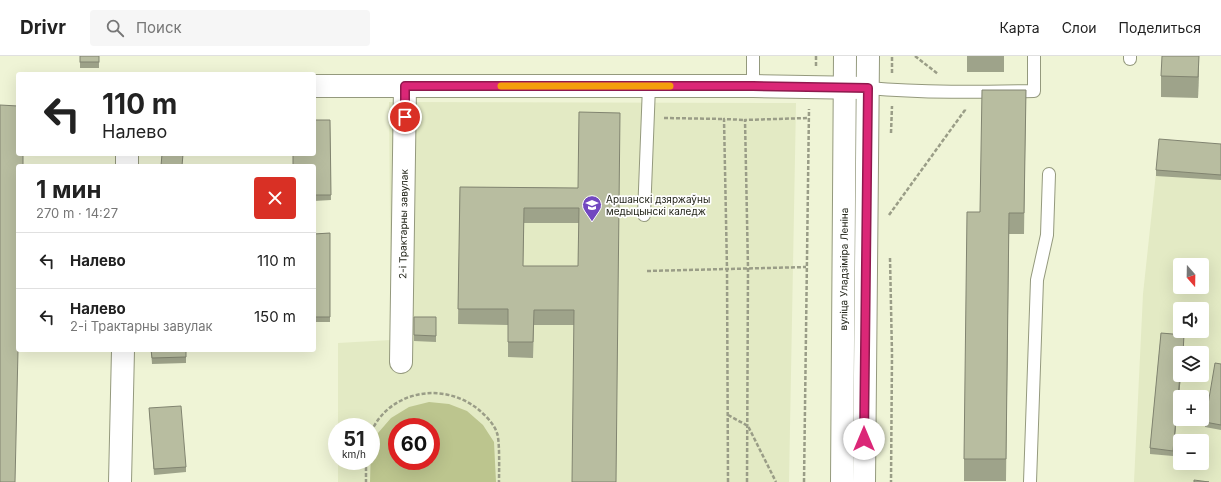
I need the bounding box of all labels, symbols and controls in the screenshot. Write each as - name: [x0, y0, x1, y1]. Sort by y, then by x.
- search box: [90, 10, 370, 46]
- text: Drivr: [20, 16, 66, 39]
- icon: search: [104, 17, 126, 39]
- text: Поиск: [136, 18, 182, 37]
- text: Карта: [999, 19, 1040, 36]
- text: Слои: [1062, 19, 1097, 36]
- text: Поделиться: [1119, 19, 1201, 36]
- text: 110 m: [102, 87, 177, 121]
- icon: left: [36, 88, 88, 140]
- pin: [388, 100, 422, 134]
- icon: arrive: [394, 106, 416, 128]
- text: Налево: [102, 121, 167, 142]
- street label: 2-і Трактарны завулак: [396, 168, 410, 279]
- text: 1 мин: [36, 175, 101, 204]
- button: close: [254, 177, 296, 219]
- place label: Аршанскі дзяржаўны медыцынскі каледж: [606, 193, 710, 217]
- school or university icon: Аршанскі дзяржаўны медыцынскі каледж: [581, 194, 603, 222]
- text: 270 m · 14:27: [36, 205, 118, 221]
- street label: вуліца Уладзіміра Леніна: [837, 208, 850, 330]
- icon: left: [36, 250, 58, 272]
- text: Налево: [70, 251, 126, 270]
- text: 110 m: [257, 251, 296, 270]
- north arrow: [1173, 258, 1209, 294]
- map controls: [1173, 258, 1209, 470]
- text: Налево: [70, 299, 126, 318]
- button: sound: [1173, 302, 1209, 338]
- icon: left: [36, 306, 58, 328]
- text: 150 m: [254, 307, 296, 326]
- text: 2-і Трактарны завулак: [70, 318, 213, 334]
- button: layers: [1173, 346, 1209, 382]
- button: +: [1173, 390, 1209, 426]
- speed limit sign: 60: [388, 418, 440, 470]
- position arrow: [843, 418, 885, 460]
- text: 51: [343, 427, 365, 451]
- button: −: [1173, 434, 1209, 470]
- text: km/h: [342, 448, 366, 460]

